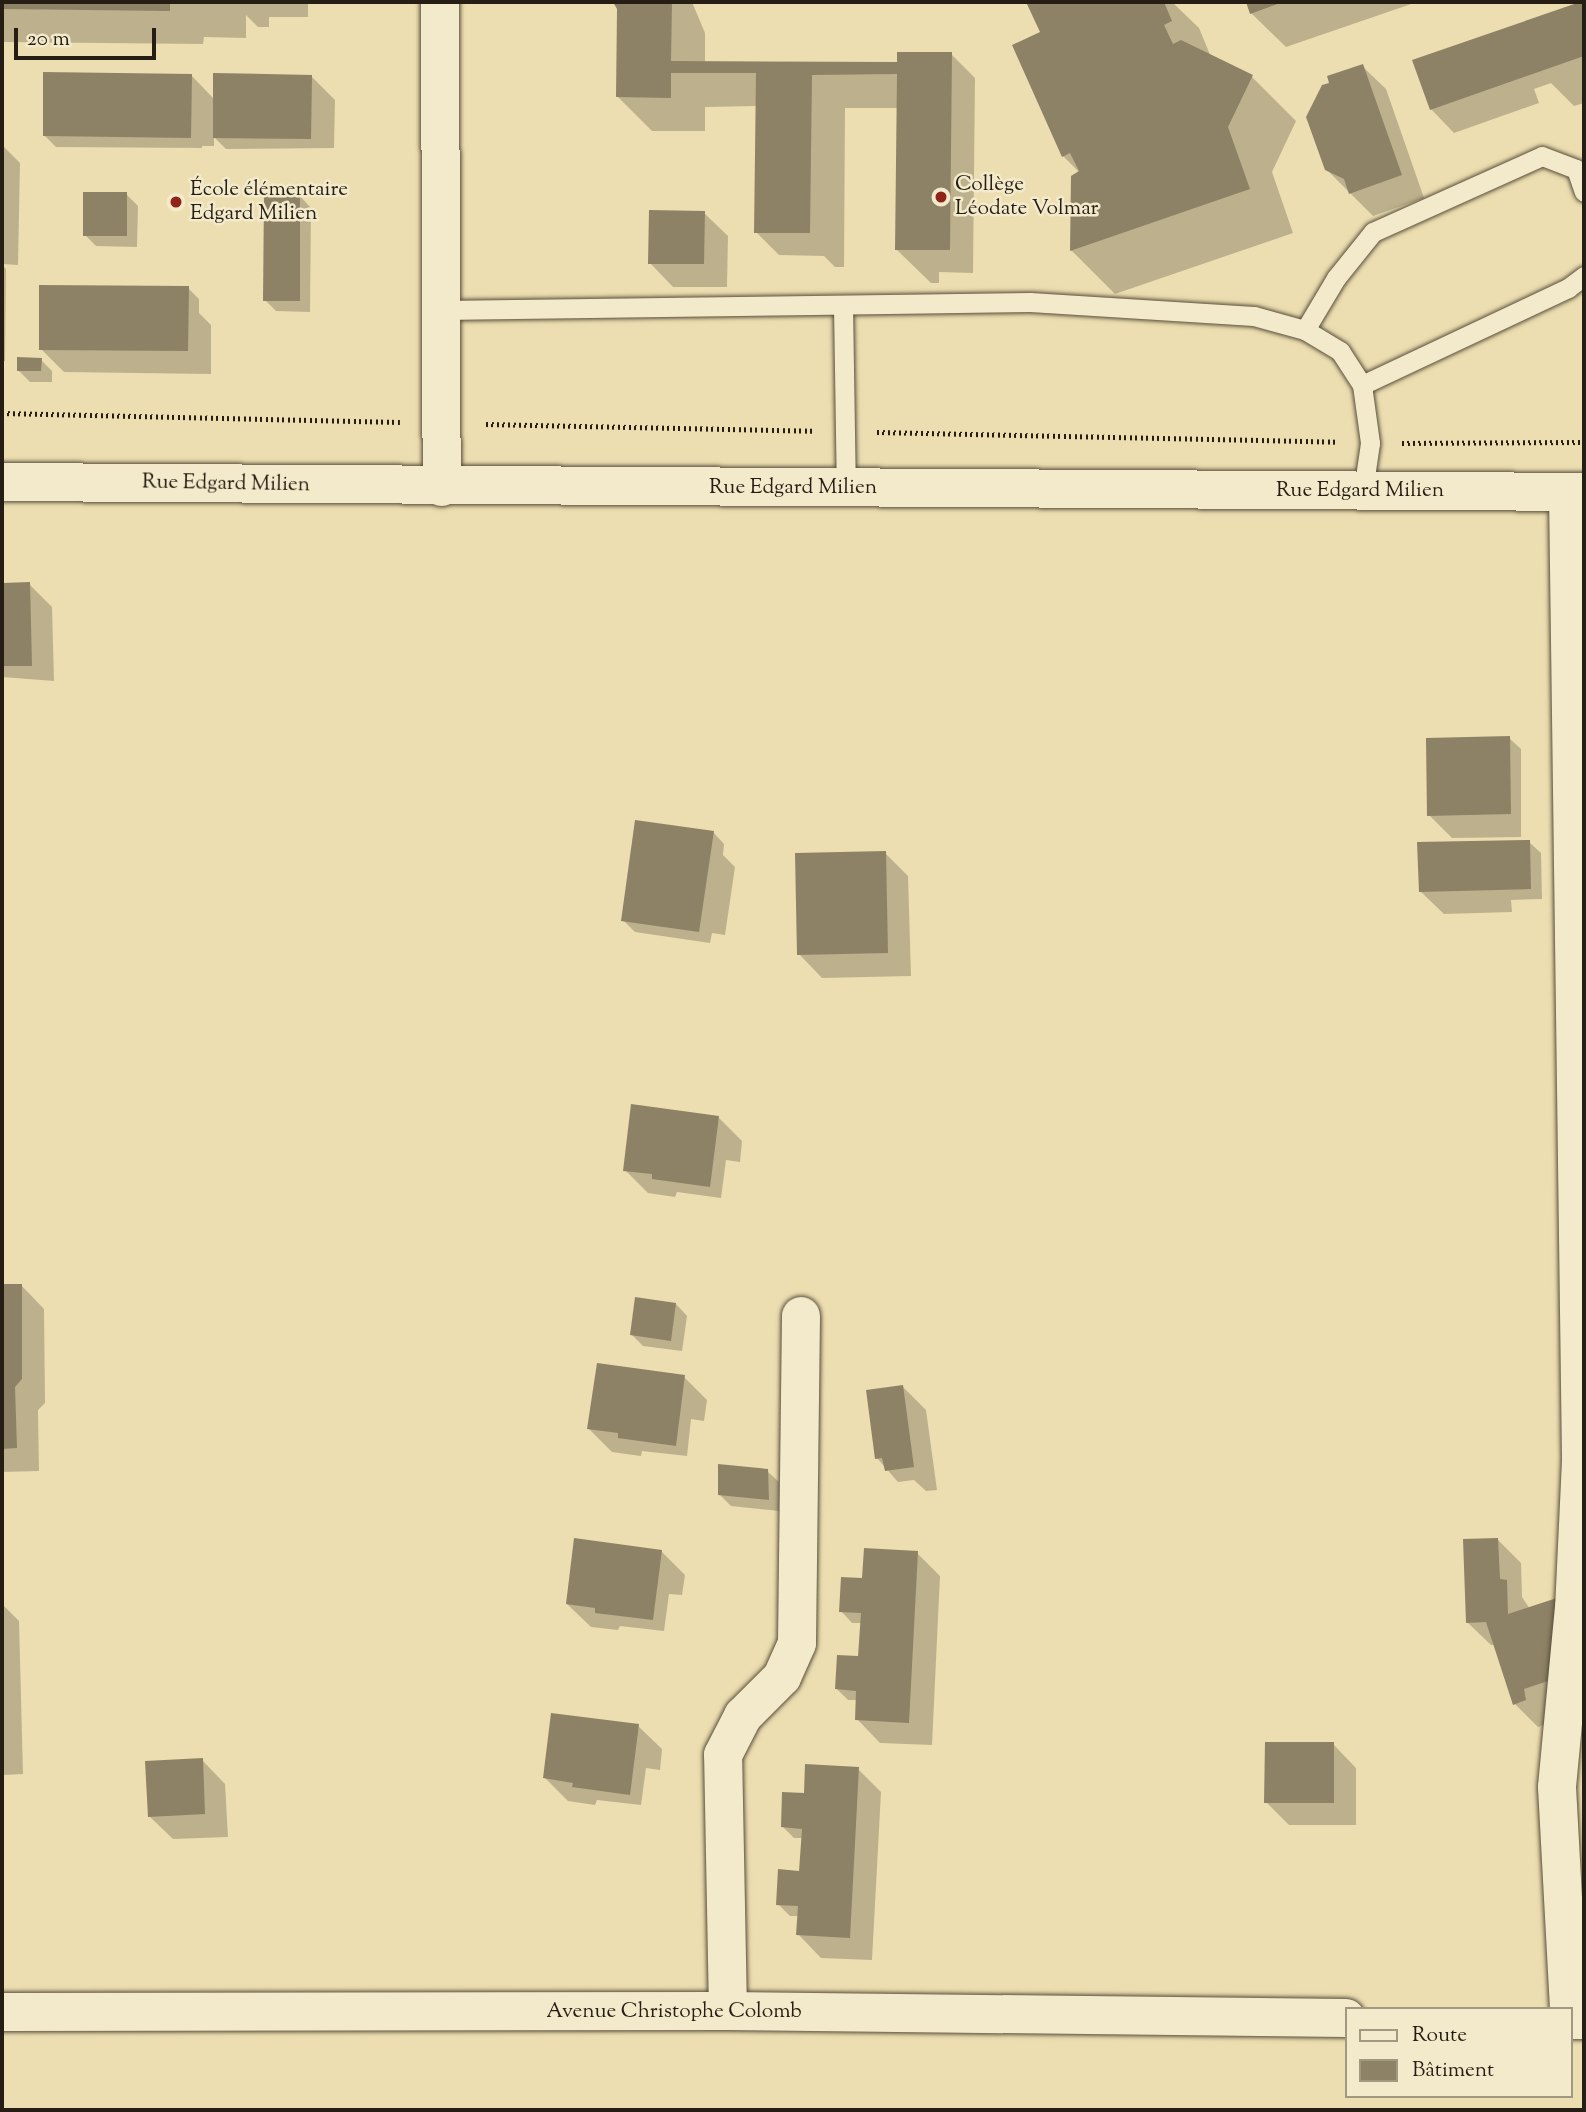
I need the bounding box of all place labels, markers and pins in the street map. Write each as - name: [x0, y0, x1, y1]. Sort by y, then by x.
- place label: Collège Léodate Volmar: [955, 172, 1098, 222]
- place label: École élémentaire Edgard Milien: [190, 177, 348, 227]
- marker: Collège Léodate Volmar: [933, 189, 949, 205]
- marker: École élémentaire Edgard Milien: [168, 194, 184, 210]

